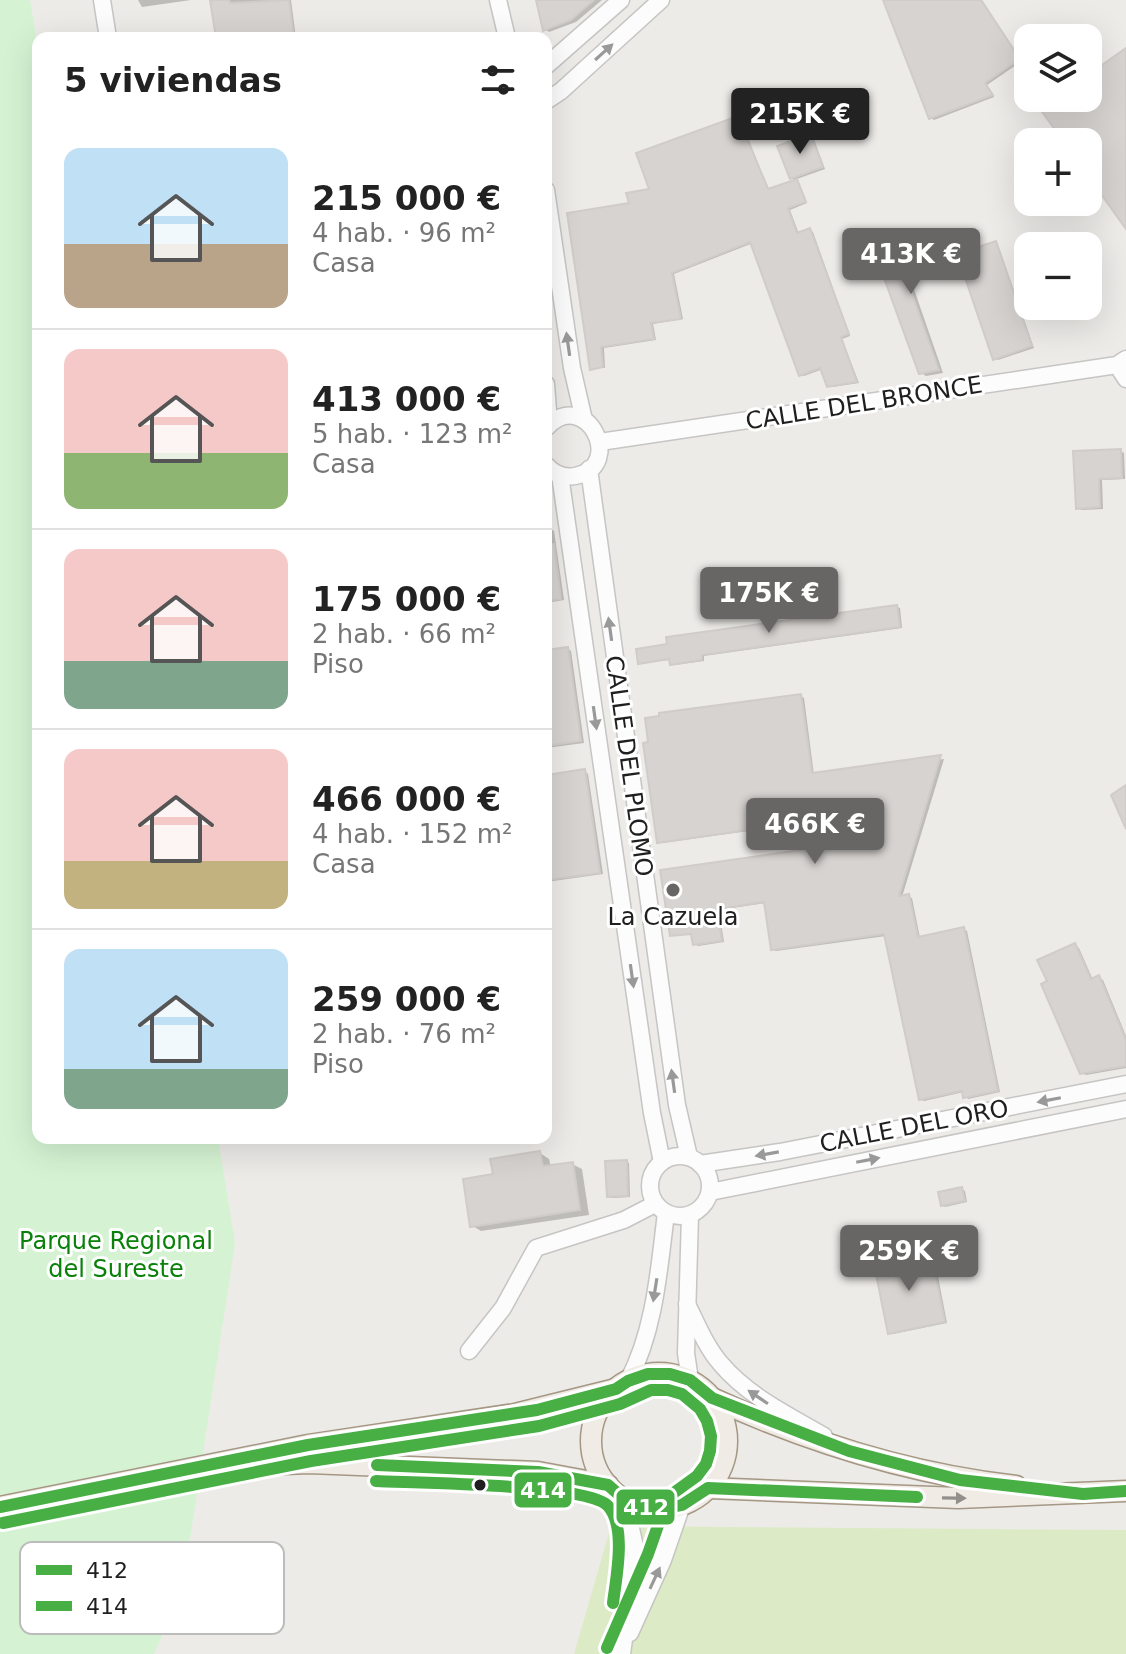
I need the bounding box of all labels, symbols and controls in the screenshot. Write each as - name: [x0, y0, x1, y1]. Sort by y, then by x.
- map controls: [1014, 24, 1102, 320]
- button: layers: [1014, 24, 1102, 112]
- one-way arrow: [595, 43, 614, 61]
- icon: filters: [476, 58, 520, 102]
- text: 5 viviendas: [64, 60, 282, 100]
- pin: 215K €: [735, 88, 865, 156]
- text: 215K €: [749, 99, 851, 129]
- button: +: [1014, 128, 1102, 216]
- text: 215 000 €: [312, 178, 501, 218]
- icon: home: [128, 180, 224, 276]
- text: 4 hab. · 96 m²: [312, 218, 496, 248]
- pin: 413K €: [846, 228, 976, 296]
- button: −: [1014, 232, 1102, 320]
- text: 413K €: [860, 239, 962, 269]
- text: Casa: [312, 248, 376, 278]
- one-way arrow: [562, 331, 574, 356]
- street label: CALLE DEL BRONCE: [744, 370, 984, 436]
- text: 413 000 €: [312, 379, 501, 419]
- icon: home: [128, 381, 224, 477]
- text: 5 hab. · 123 m²: [312, 419, 512, 449]
- text: Casa: [312, 449, 376, 479]
- pin: 175K €: [704, 567, 834, 635]
- text: 175K €: [718, 578, 820, 608]
- text: 175 000 €: [312, 579, 501, 619]
- icon: home: [128, 581, 224, 677]
- one-way arrow: [603, 617, 616, 642]
- text: 2 hab. · 66 m²: [312, 619, 496, 649]
- text: Piso: [312, 649, 364, 679]
- street label: CALLE DEL PLOMO: [600, 654, 658, 878]
- one-way arrow: [589, 706, 602, 731]
- text: 466 000 €: [312, 779, 501, 819]
- icon: home: [128, 781, 224, 877]
- pin: 466K €: [750, 798, 880, 866]
- text: 466K €: [764, 809, 866, 839]
- text: 4 hab. · 152 m²: [312, 819, 512, 849]
- text: Casa: [312, 849, 376, 879]
- marker: La Cazuela: [664, 881, 682, 899]
- place label: La Cazuela: [607, 903, 739, 931]
- one-way arrow: [626, 964, 639, 989]
- text: 259 000 €: [312, 979, 501, 1019]
- icon: home: [128, 981, 224, 1077]
- text: 2 hab. · 76 m²: [312, 1019, 496, 1049]
- text: Piso: [312, 1049, 364, 1079]
- one-way arrow: [666, 1068, 679, 1093]
- street label: CALLE DEL ORO: [817, 1094, 1011, 1158]
- one-way arrow: [1037, 1094, 1062, 1106]
- one-way arrow: [754, 1149, 779, 1161]
- one-way arrow: [856, 1154, 881, 1166]
- pin: 259K €: [844, 1225, 974, 1293]
- park label: Parque Regional del Sureste: [19, 1227, 213, 1283]
- text: 259K €: [858, 1236, 960, 1266]
- one-way arrow: [649, 1278, 661, 1303]
- one-way arrow: [748, 1389, 769, 1404]
- line badge: 414: [513, 1471, 573, 1509]
- unlabelled marker: [472, 1477, 488, 1493]
- text: 414: [520, 1478, 566, 1503]
- line badge: 412: [615, 1488, 676, 1526]
- one-way arrow: [942, 1492, 967, 1504]
- text: 412: [623, 1495, 669, 1520]
- legend: [20, 1542, 284, 1634]
- text: 412: [86, 1558, 128, 1583]
- one-way arrow: [649, 1566, 662, 1590]
- text: 414: [86, 1594, 128, 1619]

